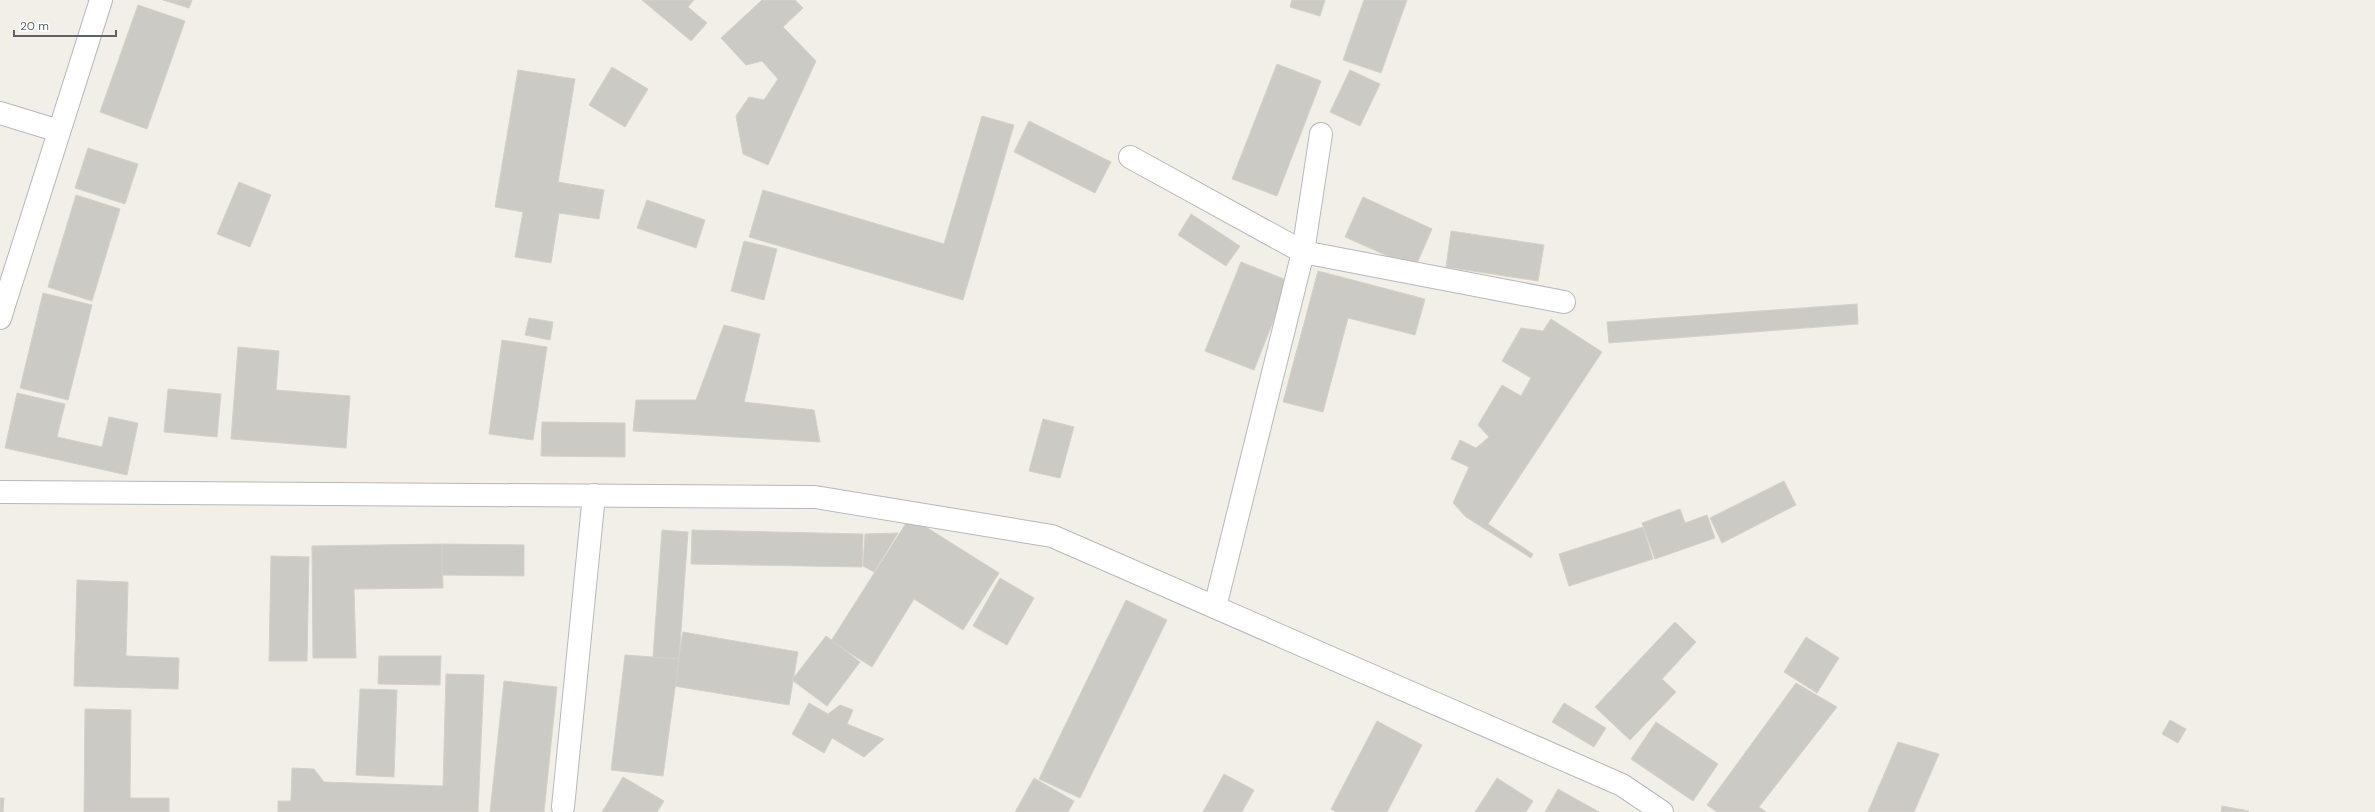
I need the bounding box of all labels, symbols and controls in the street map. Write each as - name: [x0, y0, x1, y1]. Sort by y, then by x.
- scale bar: [14, 12, 116, 38]
- text: 20 m: [20, 18, 49, 34]

